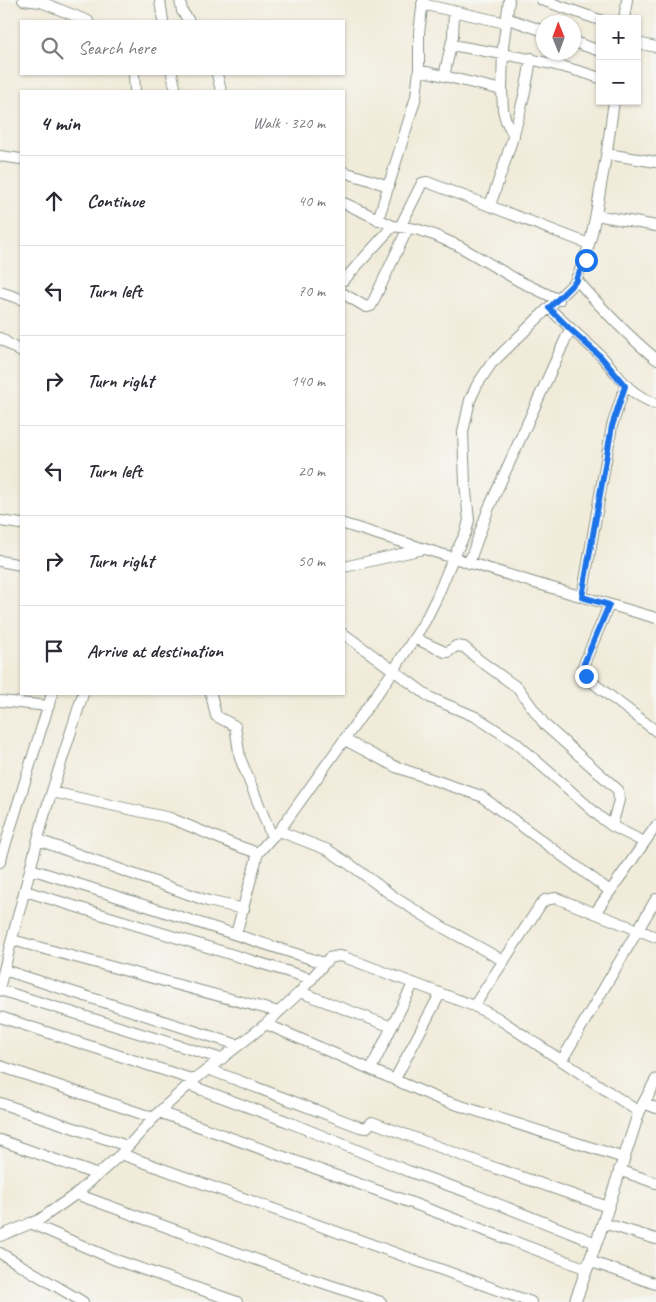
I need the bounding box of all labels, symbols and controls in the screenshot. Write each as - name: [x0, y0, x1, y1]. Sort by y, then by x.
- north arrow: [536, 15, 581, 60]
- map controls: [596, 15, 641, 105]
- button: +: [596, 15, 641, 60]
- search box: [20, 20, 345, 75]
- icon: search: [38, 34, 66, 62]
- text: Search here: [78, 36, 155, 60]
- button: −: [596, 60, 641, 105]
- text: 4 min: [40, 110, 80, 136]
- text: Walk · 320 m: [253, 113, 325, 133]
- icon: ahead: [40, 187, 68, 215]
- text: Continue: [87, 189, 144, 213]
- text: 40 m: [298, 191, 325, 211]
- route start: [575, 249, 598, 272]
- icon: left: [40, 277, 68, 305]
- text: Turn left: [87, 279, 142, 303]
- text: 70 m: [298, 281, 325, 301]
- icon: right: [40, 367, 68, 395]
- text: Turn right: [87, 369, 154, 393]
- text: 140 m: [291, 371, 325, 391]
- icon: left: [40, 457, 68, 485]
- text: Turn left: [87, 459, 142, 483]
- text: 20 m: [298, 461, 325, 481]
- icon: right: [40, 547, 68, 575]
- text: Turn right: [87, 549, 154, 573]
- text: 50 m: [298, 551, 325, 571]
- icon: arrive: [40, 637, 68, 665]
- text: Arrive at destination: [87, 639, 223, 663]
- route end: [575, 665, 598, 688]

